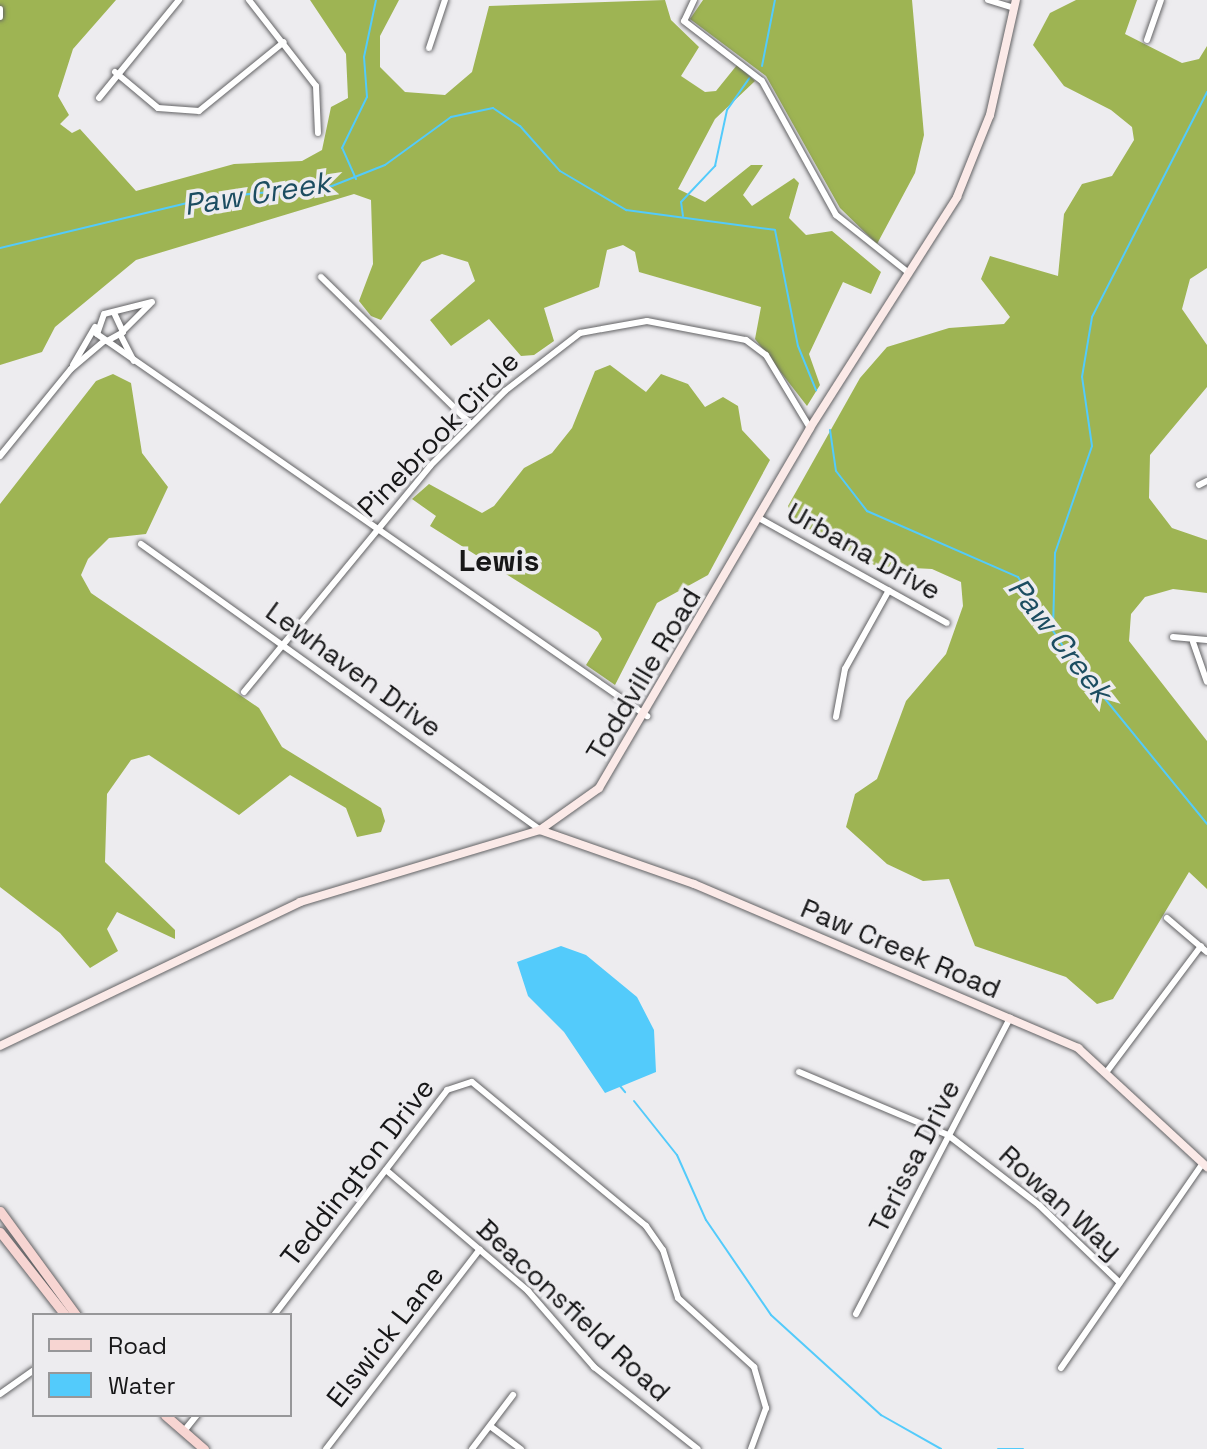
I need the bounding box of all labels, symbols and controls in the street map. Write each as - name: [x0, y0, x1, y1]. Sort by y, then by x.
- water label: Paw Creek: [181, 165, 333, 223]
- street label: Pinebrook Circle: [350, 344, 526, 524]
- street label: Urbana Drive: [781, 495, 947, 607]
- district label: Lewis: [459, 543, 539, 579]
- water label: Paw Creek: [1000, 571, 1120, 709]
- street label: Toddville Road: [578, 582, 708, 766]
- street label: Lewhaven Drive: [260, 594, 448, 744]
- street label: Paw Creek Road: [796, 891, 1006, 1005]
- street label: Teddington Drive: [273, 1071, 441, 1273]
- street label: Terissa Drive: [861, 1074, 967, 1238]
- street label: Rowan Way: [992, 1138, 1130, 1266]
- street label: Beaconsfield Road: [470, 1212, 678, 1408]
- street label: Elswick Lane: [319, 1258, 451, 1414]
- legend: [32, 1313, 292, 1417]
- text: Road: [108, 1330, 167, 1361]
- text: Water: [108, 1370, 176, 1401]

